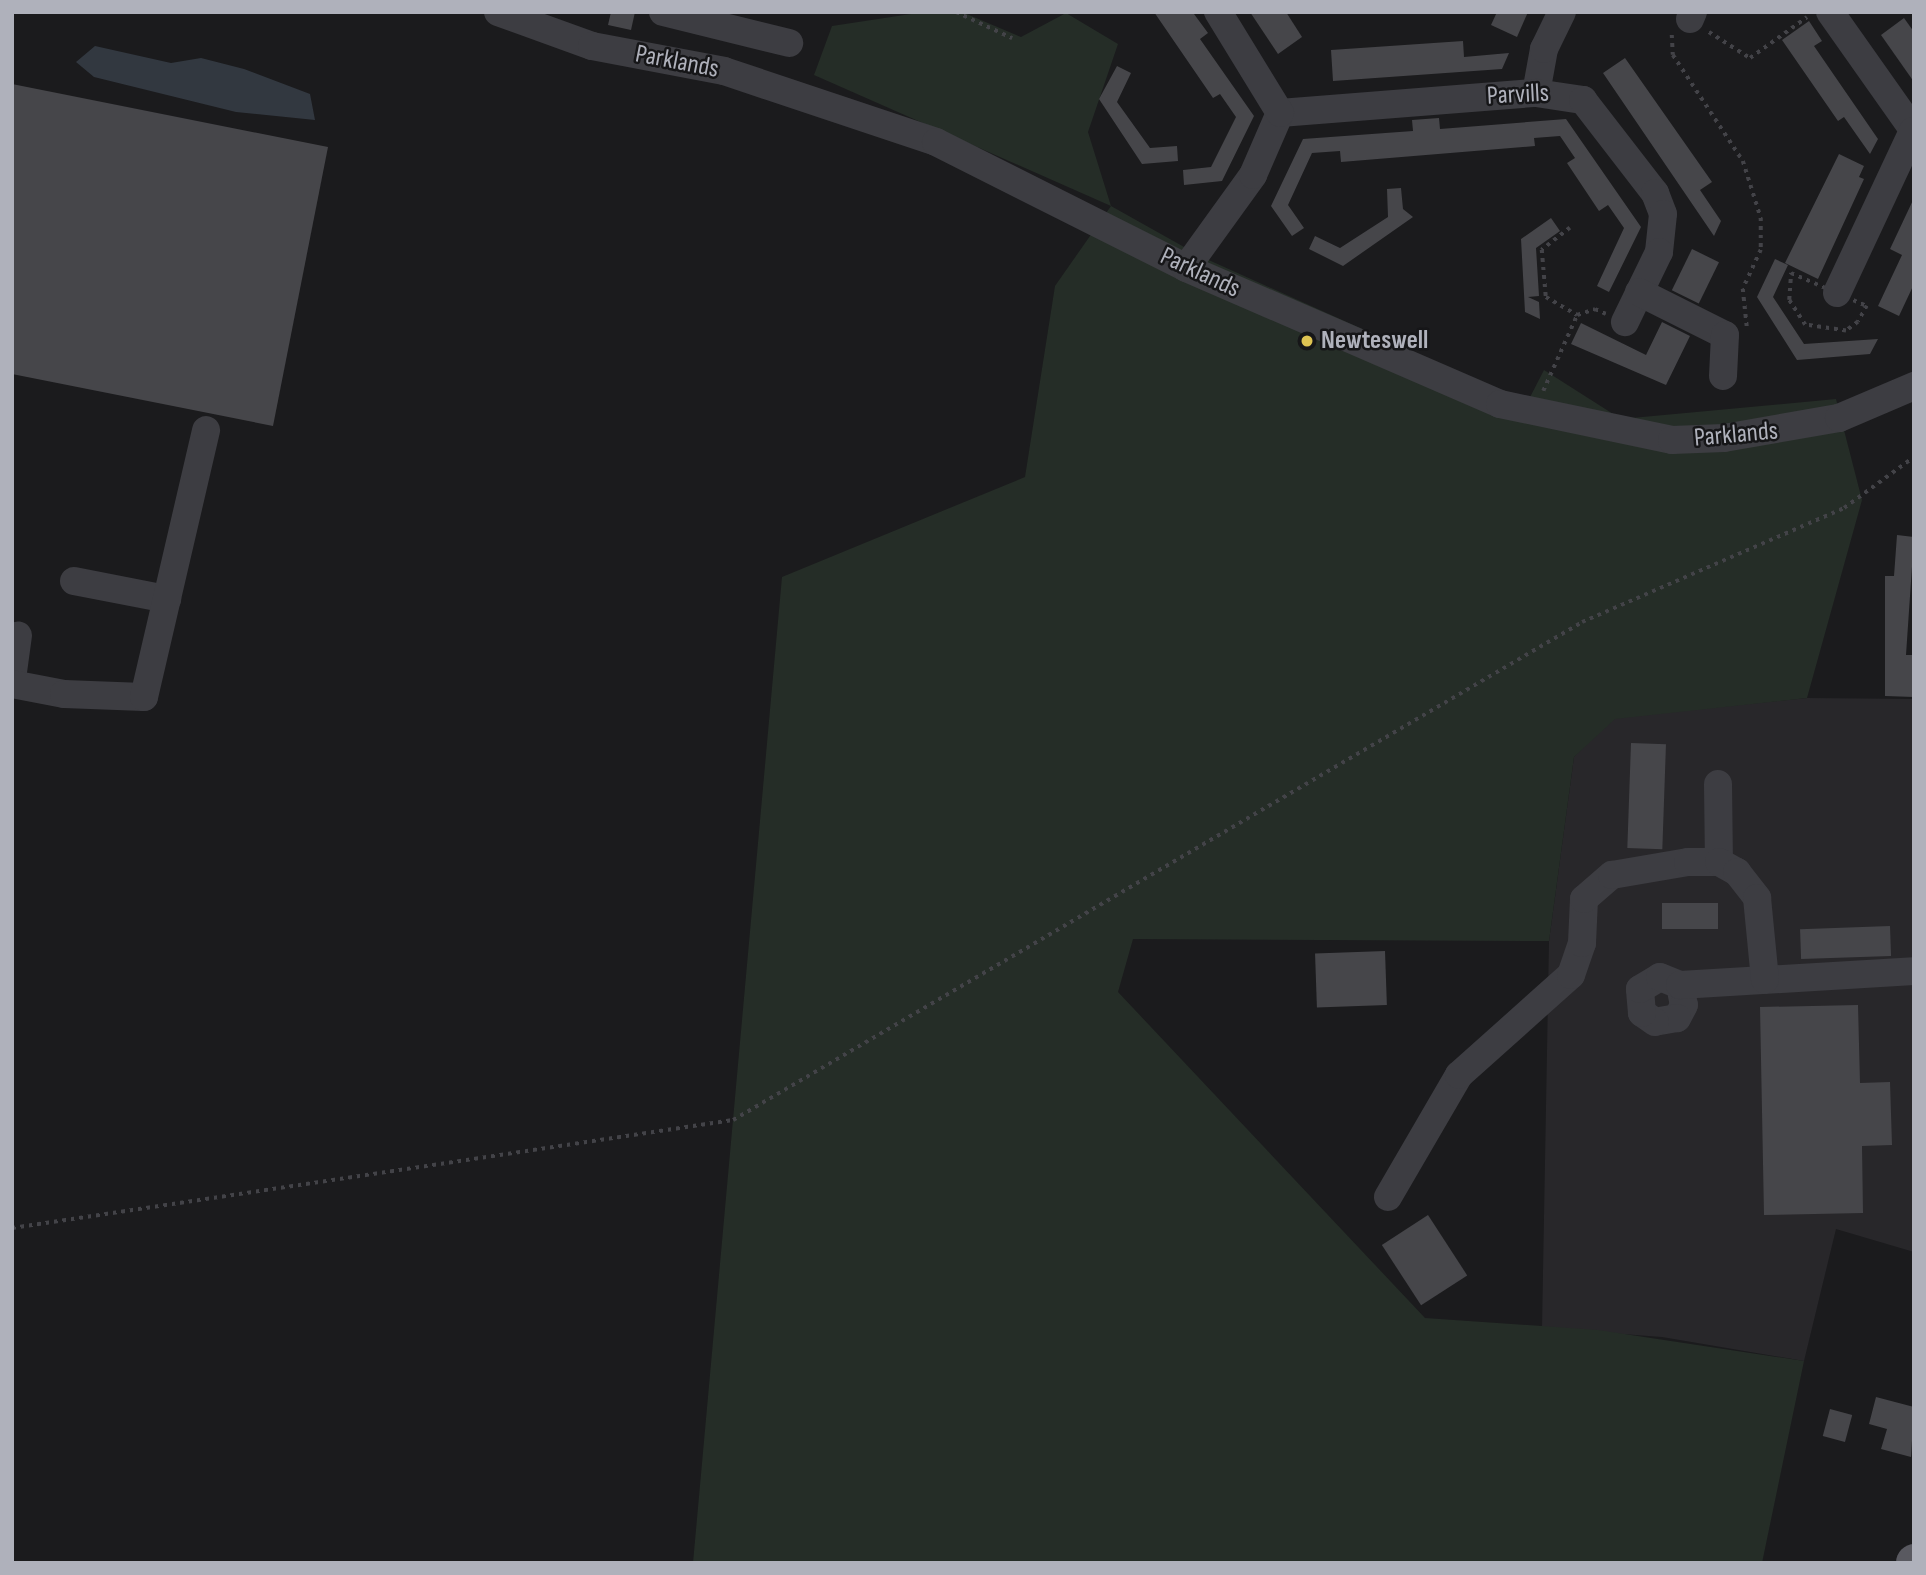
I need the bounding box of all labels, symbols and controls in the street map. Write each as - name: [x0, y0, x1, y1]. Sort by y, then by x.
- street label: Parklands: [633, 39, 721, 85]
- street label: Parvills: [1486, 78, 1550, 112]
- street label: Parklands: [1155, 241, 1245, 305]
- place label: Newteswell: [1321, 325, 1428, 357]
- marker: Newteswell: [1299, 333, 1315, 349]
- street label: Parklands: [1693, 416, 1779, 454]

